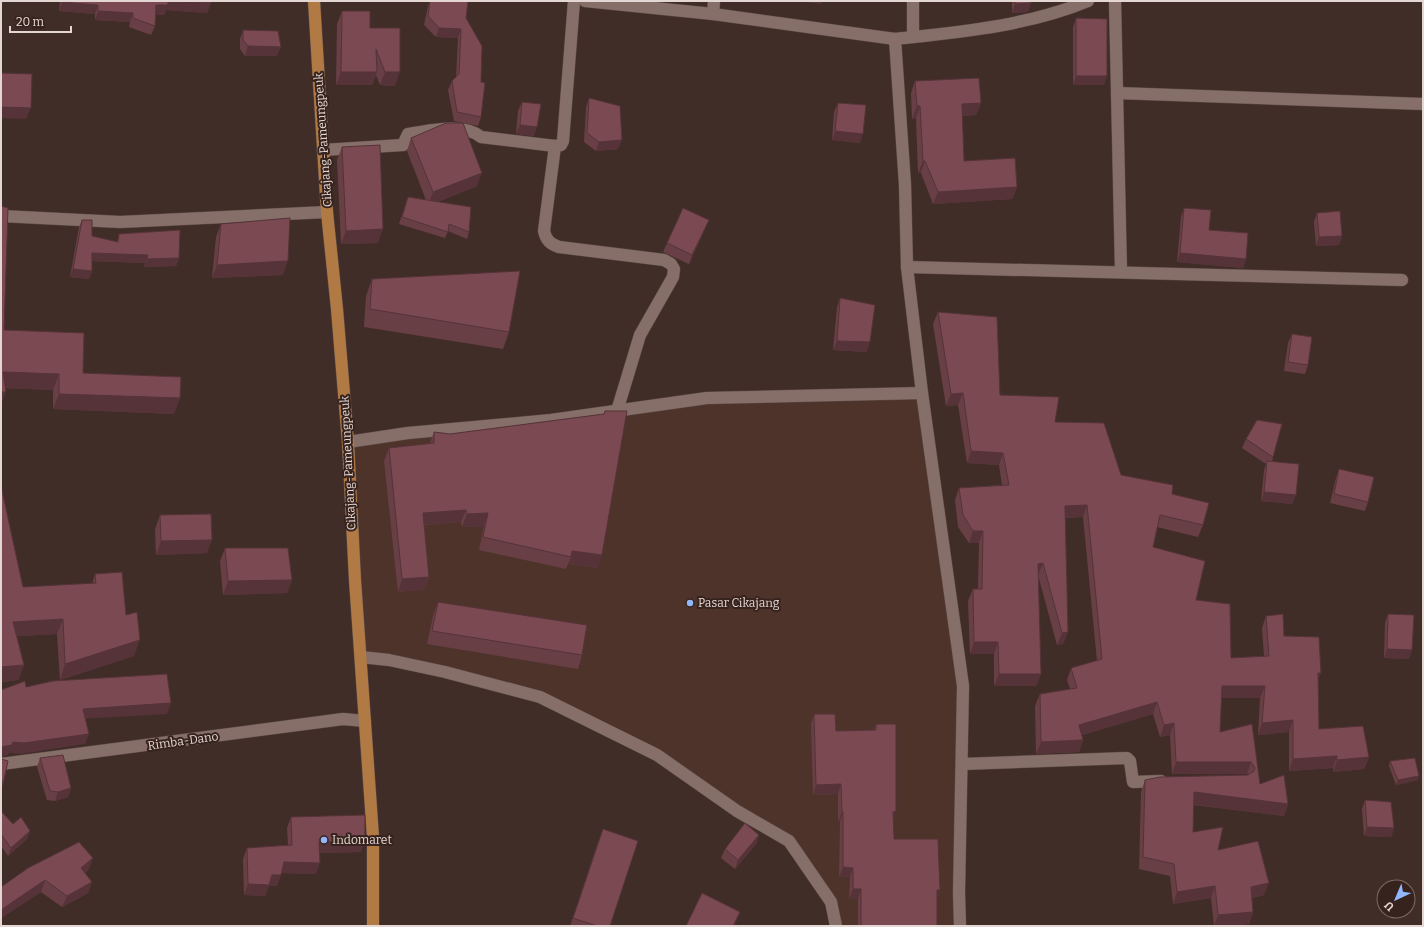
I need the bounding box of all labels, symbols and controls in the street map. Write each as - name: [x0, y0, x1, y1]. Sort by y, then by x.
- scale bar: [10, 8, 71, 34]
- text: 20 m: [16, 15, 45, 29]
- street label: Cikajang-Pameungpeuk: [311, 72, 335, 208]
- street label: Cikajang-Pameungpeuk: [337, 395, 359, 531]
- place label: Pasar Cikajang: [698, 596, 780, 610]
- marker: Pasar Cikajang: [685, 598, 695, 608]
- street label: Rimba-Dano: [147, 729, 219, 753]
- place label: Indomaret: [332, 833, 392, 847]
- marker: Indomaret: [319, 835, 329, 845]
- north arrow: [1376, 879, 1416, 919]
- text: U: [1382, 898, 1397, 913]

